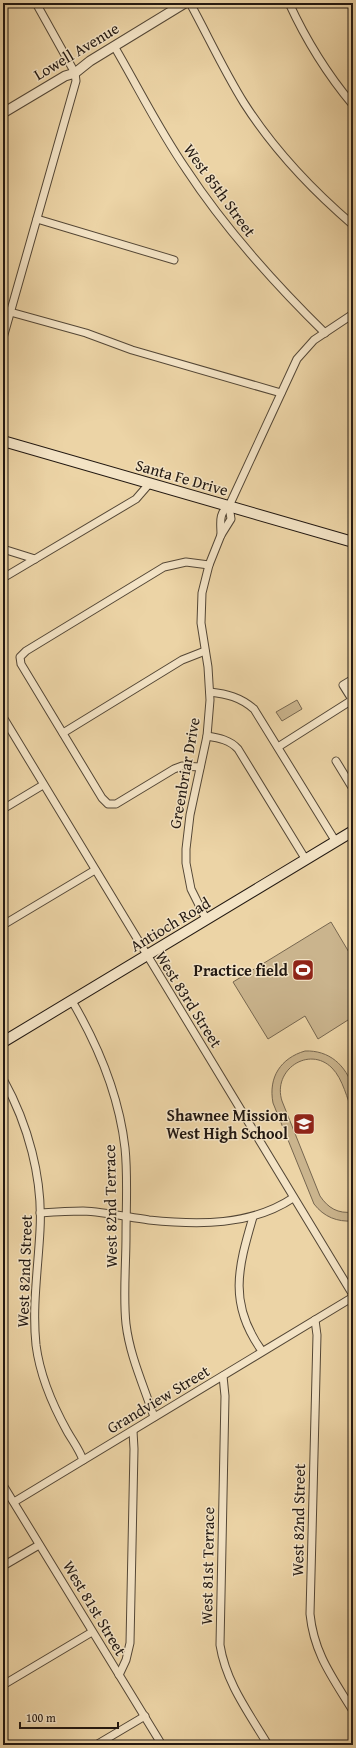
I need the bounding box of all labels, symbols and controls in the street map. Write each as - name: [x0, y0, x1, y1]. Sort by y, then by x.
- street label: Lowell Avenue: [29, 16, 123, 86]
- street label: West 85th Street: [178, 138, 262, 242]
- street label: Santa Fe Drive: [133, 452, 231, 502]
- street label: Greenbriar Drive: [162, 715, 206, 831]
- street label: Antioch Road: [125, 890, 215, 957]
- street label: West 83rd Street: [150, 946, 229, 1052]
- sports icon: Practice field: [290, 957, 316, 983]
- place label: Practice field: [194, 958, 289, 982]
- place label: Shawnee Mission West High School: [166, 1103, 289, 1145]
- school or university icon: Shawnee Mission West High School: [291, 1111, 317, 1137]
- street label: West 82nd Terrace: [97, 1144, 123, 1268]
- street label: West 82nd Street: [10, 1214, 38, 1328]
- street label: Grandview Street: [102, 1359, 214, 1439]
- street label: West 82nd Street: [285, 1463, 311, 1577]
- street label: West 81st Terrace: [194, 1507, 220, 1625]
- street label: West 81st Street: [57, 1556, 133, 1661]
- scale bar: [20, 1704, 118, 1730]
- text: 100 m: [26, 1709, 56, 1726]

